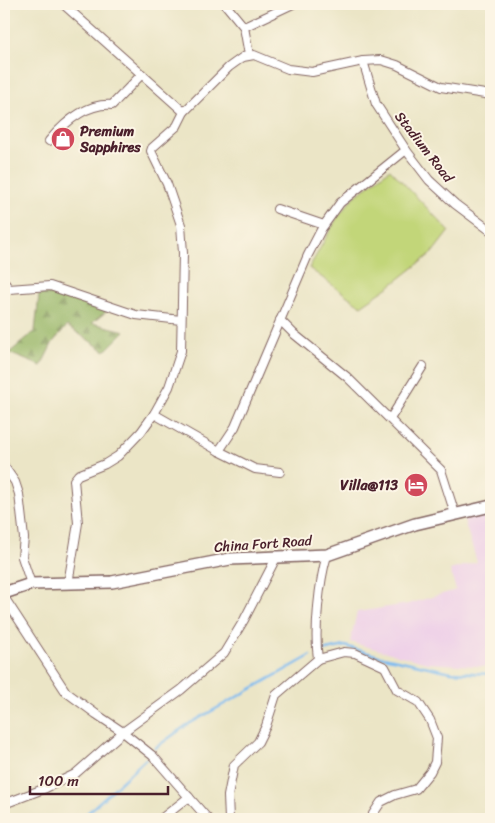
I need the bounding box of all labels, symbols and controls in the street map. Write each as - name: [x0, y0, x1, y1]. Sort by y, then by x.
- street label: Stadium Road: [388, 106, 461, 189]
- place label: Premium Sapphires: [79, 119, 141, 160]
- shop icon: Premium Sapphires: [50, 126, 76, 152]
- hotel icon: Villa@113: [403, 472, 429, 498]
- place label: Villa@113: [340, 473, 398, 498]
- street label: China Fort Road: [213, 528, 314, 560]
- scale bar: [30, 763, 168, 795]
- text: 100 m: [38, 768, 79, 794]

